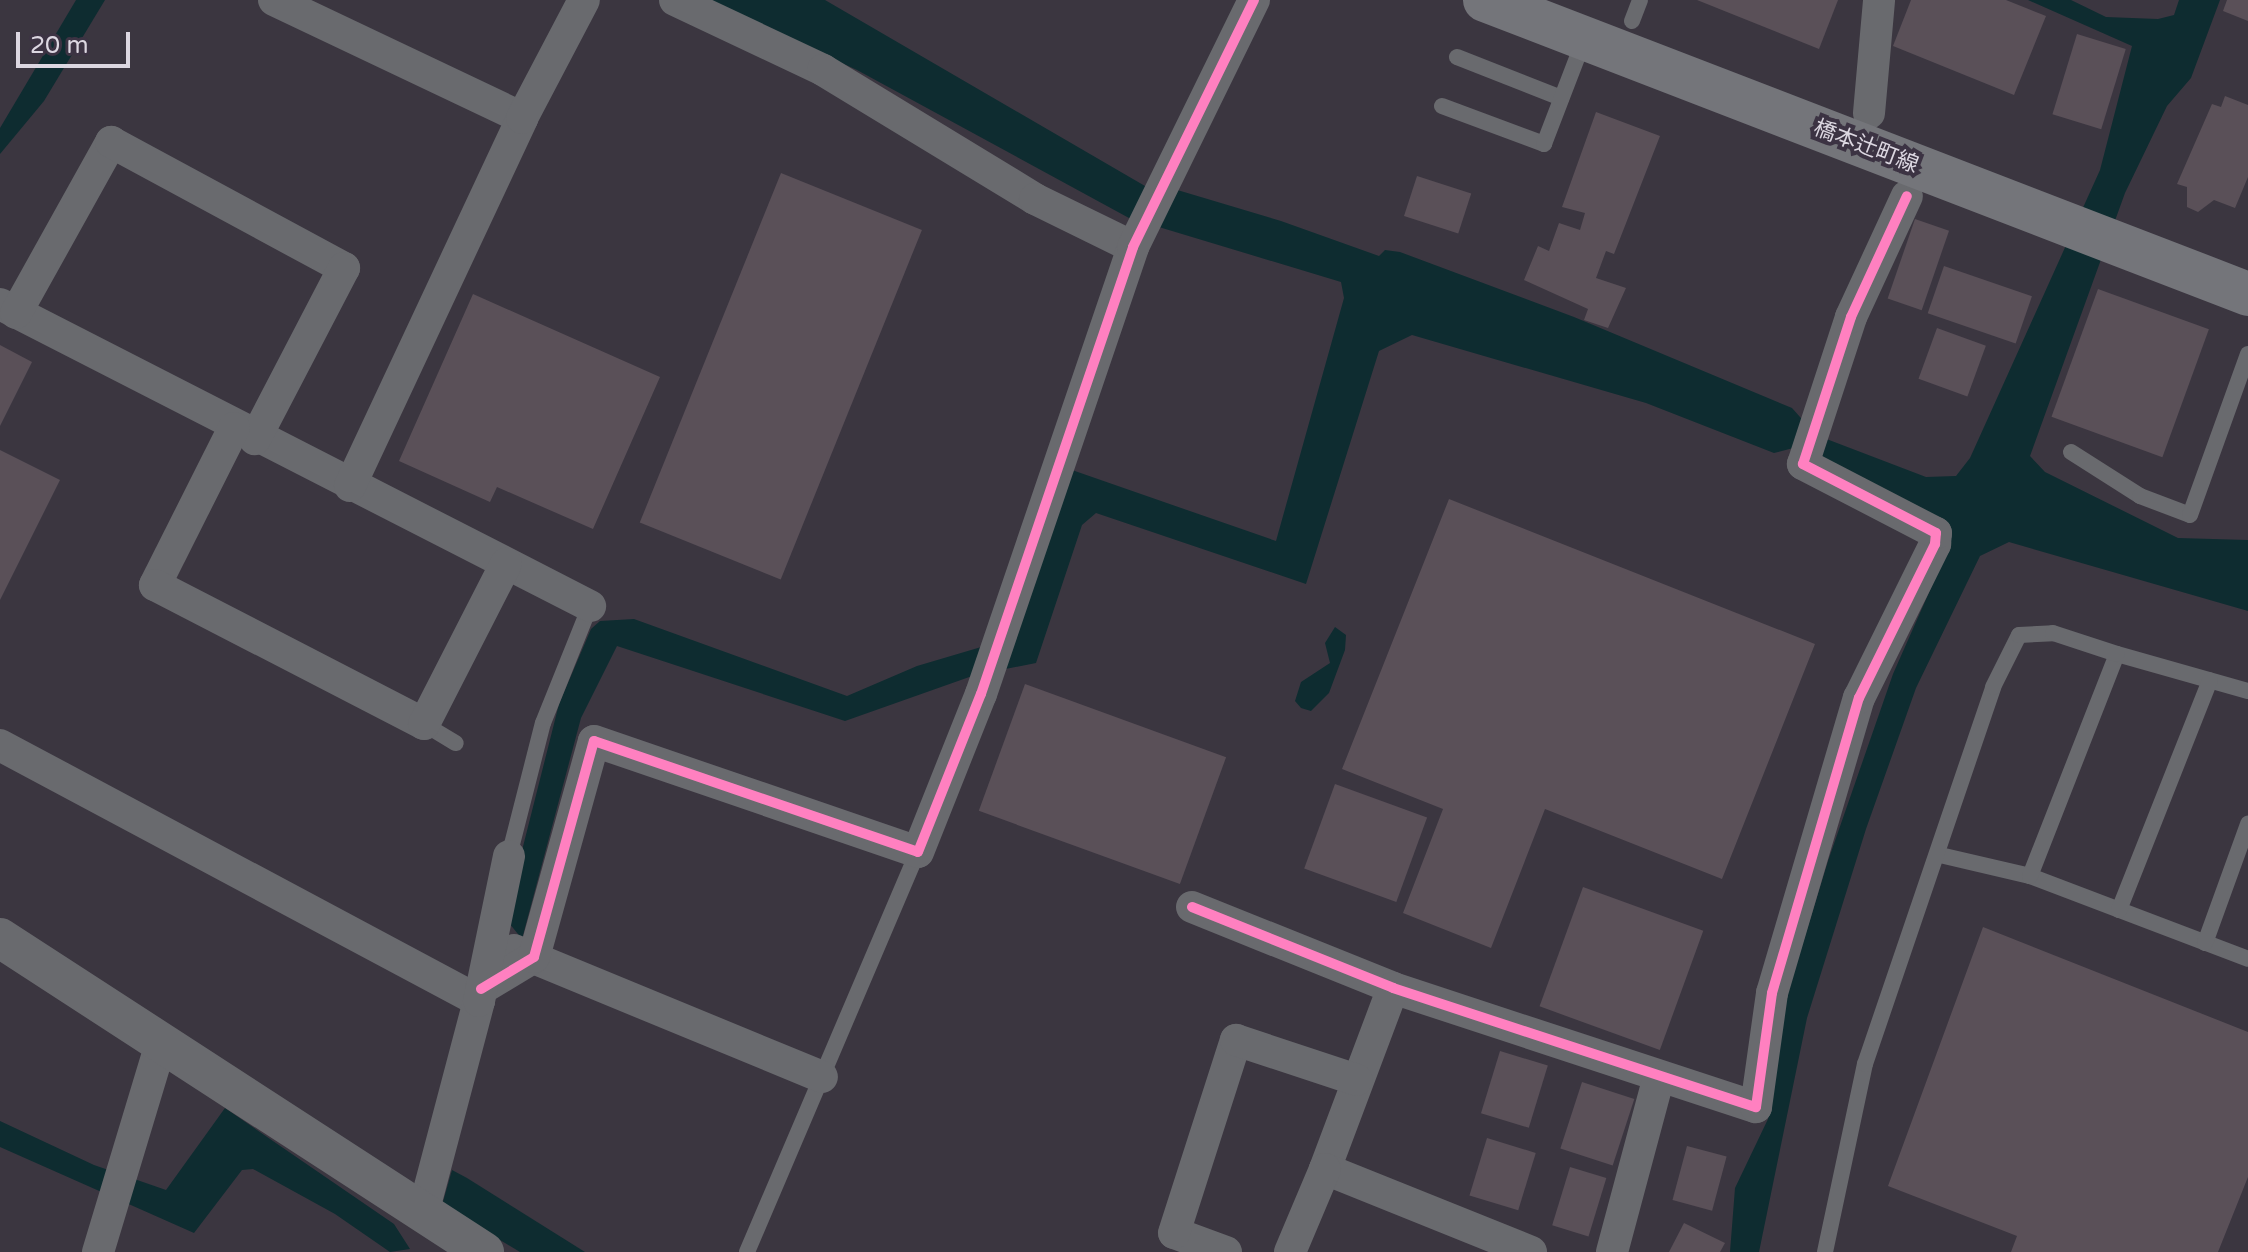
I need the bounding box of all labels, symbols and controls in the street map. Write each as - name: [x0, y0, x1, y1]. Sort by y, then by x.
- scale bar: [20, 16, 134, 66]
- text: 20 m: [30, 31, 88, 60]
- street label: 橋本辻町線: [1810, 115, 1922, 179]

